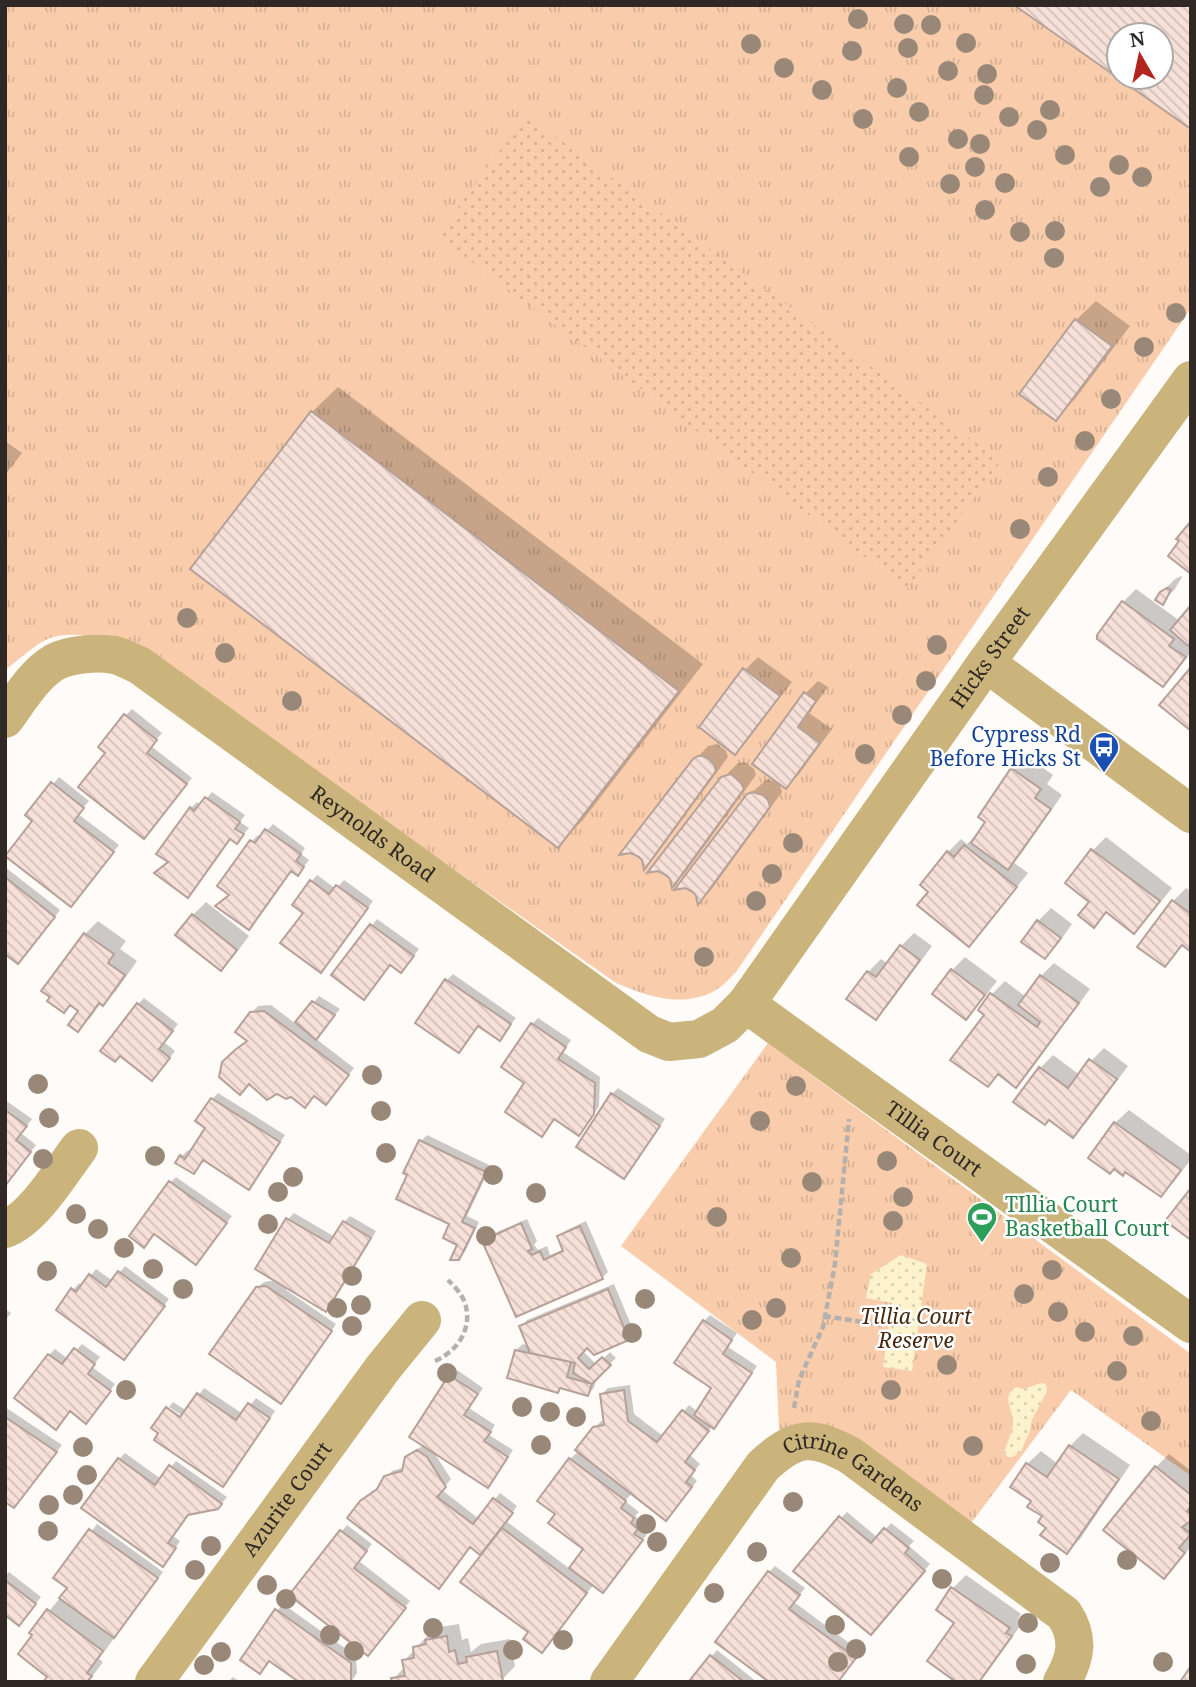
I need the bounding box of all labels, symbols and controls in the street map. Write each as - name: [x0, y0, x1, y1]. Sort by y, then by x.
- north arrow: [1105, 21, 1175, 91]
- text: N: [1128, 25, 1147, 53]
- street label: Hicks Street: [943, 600, 1036, 714]
- place label: Cypress Rd Before Hicks St: [930, 720, 1081, 772]
- bus stop icon: Cypress Rd Before Hicks St: [1087, 730, 1121, 774]
- street label: Reynolds Road: [305, 779, 441, 888]
- street label: Tillia Court: [880, 1094, 988, 1182]
- place label: TIllia Court Basketball Court: [1005, 1190, 1169, 1242]
- sports icon: TIllia Court Basketball Court: [965, 1200, 999, 1244]
- park label: Tillia Court Reserve: [860, 1302, 972, 1354]
- street label: Citrine Gardens: [777, 1426, 929, 1518]
- street label: Azurite Court: [235, 1436, 338, 1562]

